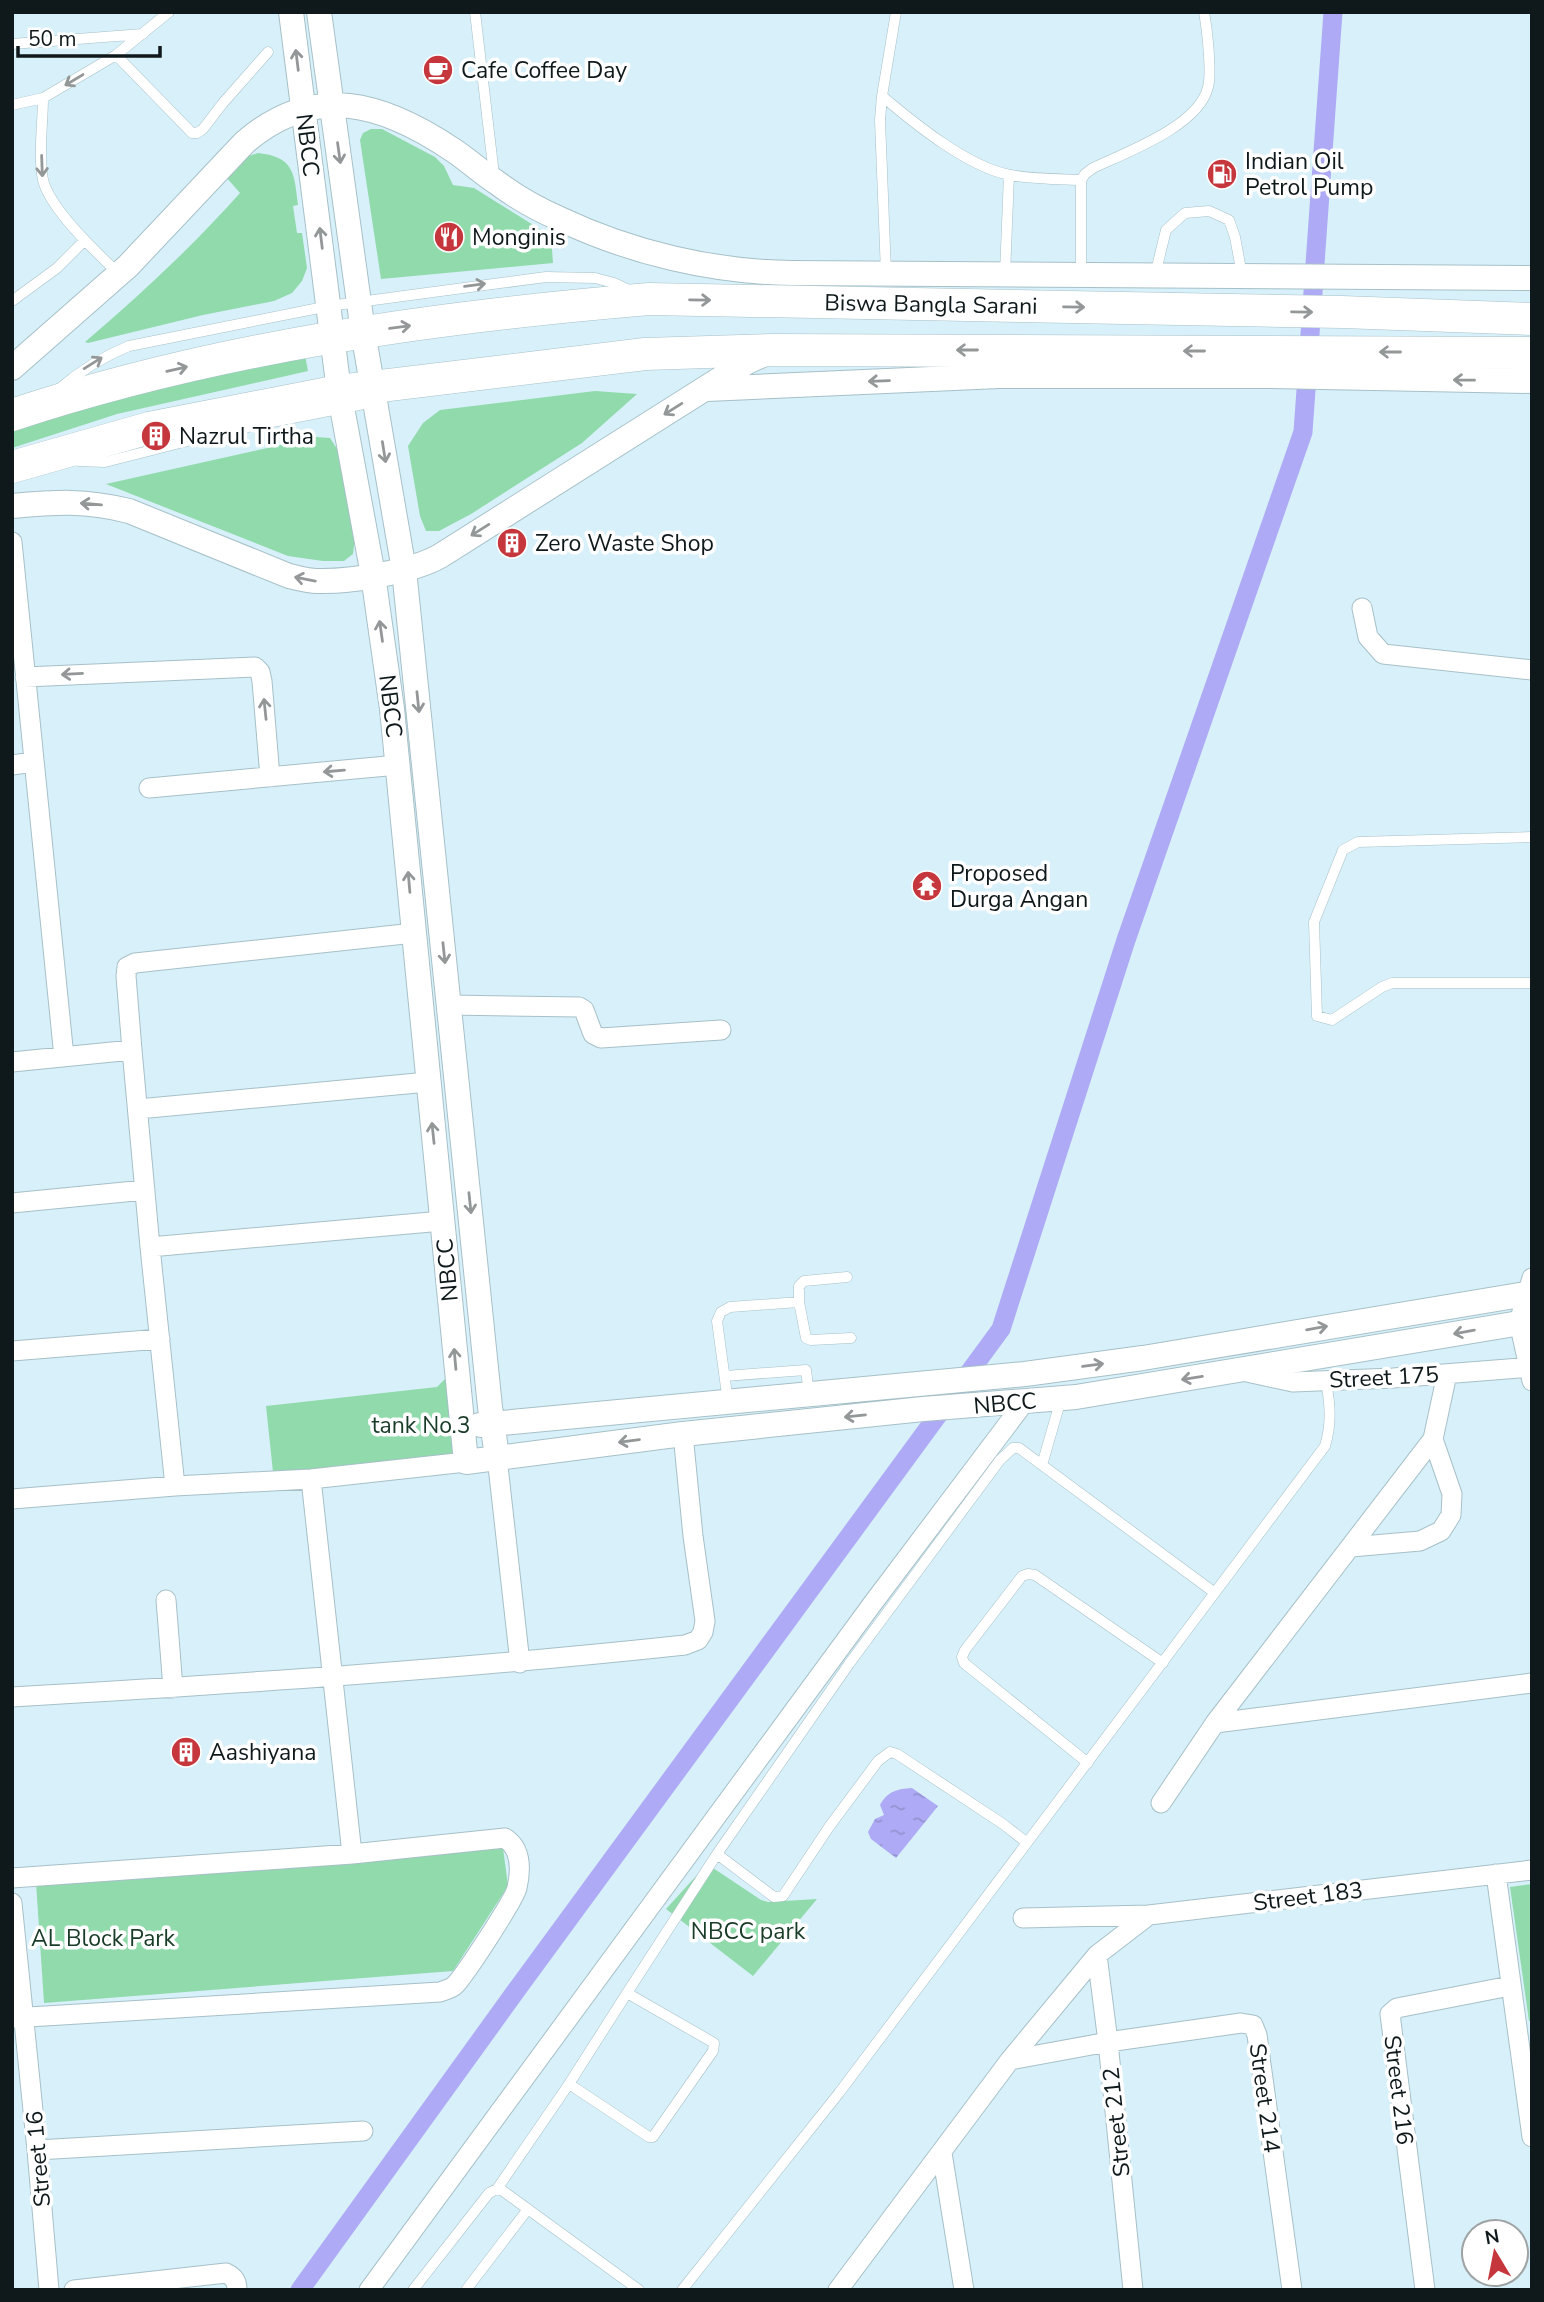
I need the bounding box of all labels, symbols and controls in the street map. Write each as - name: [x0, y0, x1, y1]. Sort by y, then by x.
- scale bar: [18, 14, 159, 58]
- text: 50 m: [28, 25, 77, 53]
- one-way arrow: [291, 49, 304, 72]
- cafe icon: Cafe Coffee Day: [421, 53, 455, 87]
- place label: Cafe Coffee Day: [461, 55, 627, 86]
- one-way arrow: [64, 73, 84, 87]
- street label: NBCC: [288, 112, 327, 178]
- one-way arrow: [332, 141, 345, 164]
- place label: Indian Oil Petrol Pump: [1245, 146, 1373, 203]
- one-way arrow: [36, 154, 49, 177]
- fuel station icon: Indian Oil Petrol Pump: [1205, 157, 1239, 191]
- restaurant icon: Monginis: [432, 220, 466, 254]
- place label: Monginis: [472, 222, 566, 253]
- one-way arrow: [314, 227, 327, 250]
- one-way arrow: [463, 279, 486, 292]
- street label: Biswa Bangla Sarani: [824, 287, 1038, 322]
- one-way arrow: [688, 293, 711, 307]
- one-way arrow: [1062, 300, 1085, 314]
- one-way arrow: [1290, 305, 1313, 318]
- one-way arrow: [388, 320, 411, 333]
- one-way arrow: [956, 343, 979, 357]
- one-way arrow: [1183, 344, 1206, 358]
- one-way arrow: [1379, 345, 1402, 359]
- one-way arrow: [83, 356, 102, 371]
- one-way arrow: [165, 362, 187, 375]
- one-way arrow: [1452, 373, 1475, 387]
- one-way arrow: [868, 375, 891, 388]
- one-way arrow: [664, 401, 683, 416]
- building icon: Nazrul Tirtha: [139, 419, 173, 453]
- place label: Nazrul Tirtha: [179, 421, 314, 452]
- one-way arrow: [378, 441, 391, 463]
- one-way arrow: [81, 497, 103, 510]
- one-way arrow: [471, 524, 491, 538]
- building icon: Zero Waste Shop: [495, 526, 529, 560]
- place label: Zero Waste Shop: [535, 528, 714, 559]
- one-way arrow: [294, 572, 317, 585]
- one-way arrow: [374, 621, 387, 643]
- one-way arrow: [61, 668, 84, 681]
- street label: NBCC: [371, 673, 410, 739]
- one-way arrow: [411, 690, 424, 713]
- one-way arrow: [258, 698, 271, 721]
- one-way arrow: [323, 765, 346, 778]
- place label: Proposed Durga Angan: [950, 858, 1088, 915]
- temple icon: Proposed Durga Angan: [910, 869, 944, 903]
- one-way arrow: [402, 871, 415, 894]
- one-way arrow: [438, 941, 451, 964]
- one-way arrow: [426, 1122, 439, 1144]
- one-way arrow: [464, 1192, 477, 1214]
- street label: NBCC: [429, 1237, 466, 1303]
- one-way arrow: [1305, 1321, 1328, 1334]
- one-way arrow: [1453, 1326, 1476, 1339]
- one-way arrow: [448, 1348, 461, 1371]
- one-way arrow: [1081, 1358, 1103, 1371]
- street label: Street 175: [1328, 1359, 1440, 1396]
- one-way arrow: [1181, 1372, 1204, 1385]
- street label: NBCC: [972, 1385, 1038, 1422]
- park label: tank No.3: [371, 1410, 471, 1441]
- one-way arrow: [844, 1410, 867, 1423]
- one-way arrow: [618, 1434, 641, 1447]
- building icon: Aashiyana: [169, 1735, 203, 1769]
- place label: Aashiyana: [209, 1737, 316, 1768]
- street label: Street 183: [1252, 1874, 1365, 1919]
- park label: NBCC park: [691, 1916, 806, 1947]
- park label: AL Block Park: [31, 1923, 176, 1954]
- street label: Street 216: [1376, 2034, 1421, 2147]
- street label: Street 214: [1241, 2041, 1288, 2155]
- street label: Street 212: [1095, 2066, 1138, 2178]
- street label: Street 16: [19, 2110, 58, 2208]
- north arrow: [1460, 2218, 1530, 2288]
- text: N: [1483, 2223, 1501, 2251]

